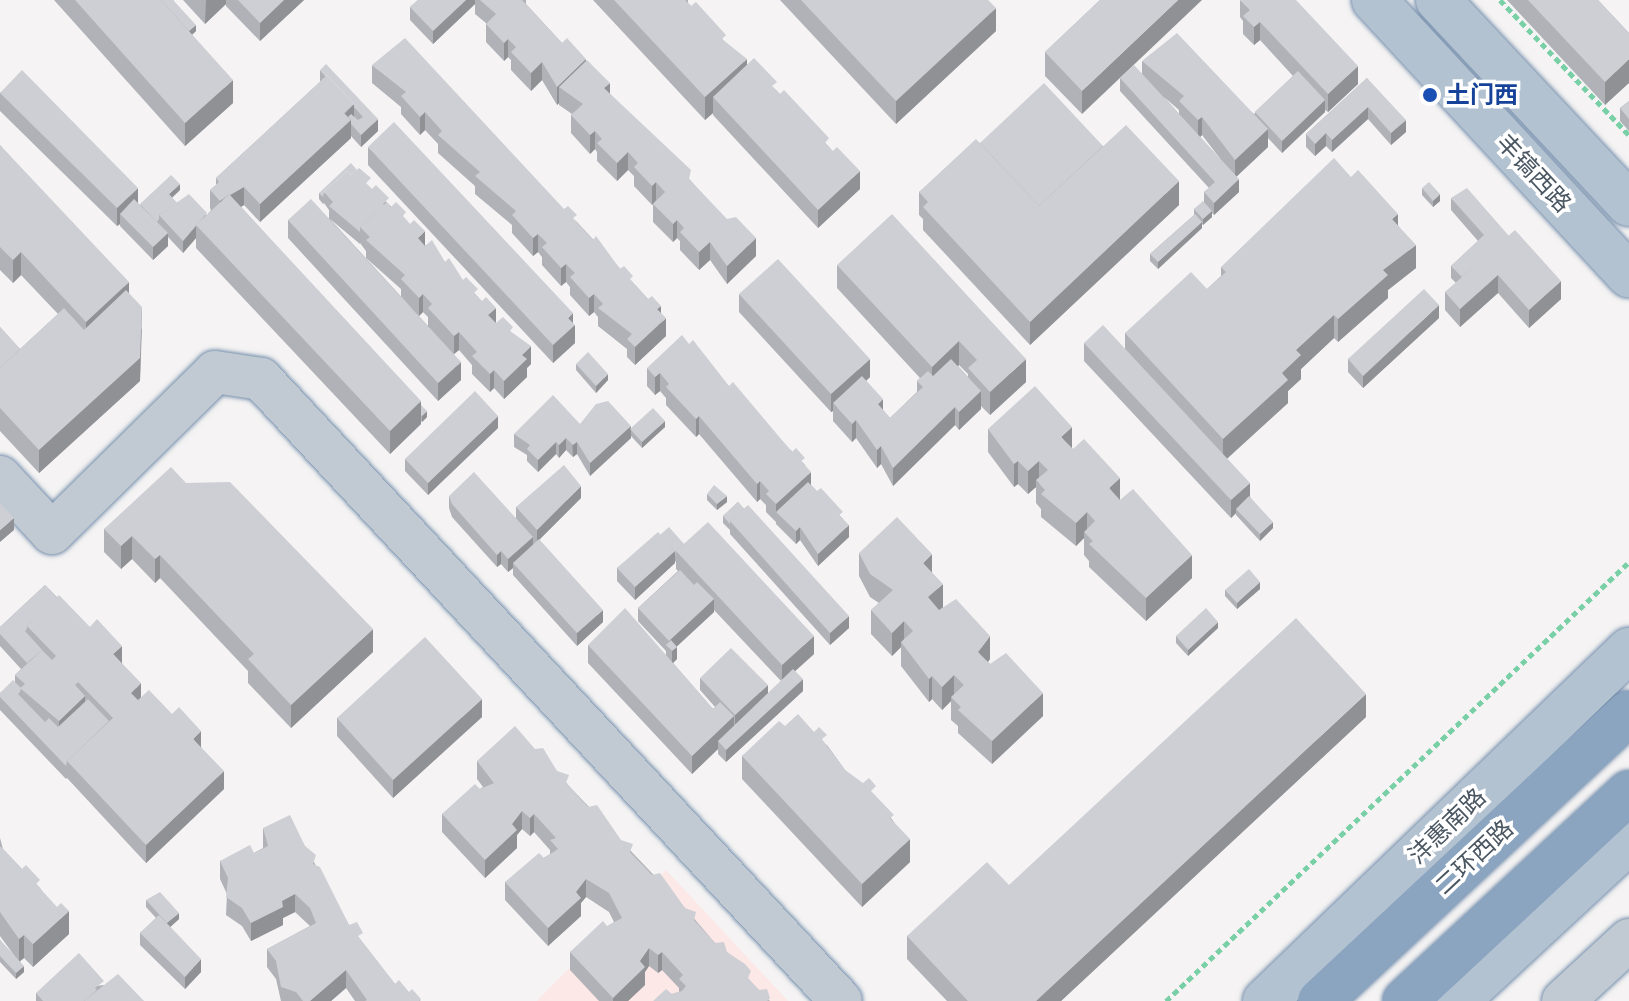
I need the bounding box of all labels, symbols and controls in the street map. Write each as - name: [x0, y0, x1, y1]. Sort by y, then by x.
- place label: 土门西: [1446, 81, 1518, 109]
- marker: 土门西: [1421, 86, 1439, 104]
- street label: 丰镐西路: [1491, 128, 1577, 218]
- street label: 沣惠南路: [1402, 782, 1492, 870]
- street label: 二环西路: [1429, 814, 1519, 900]

